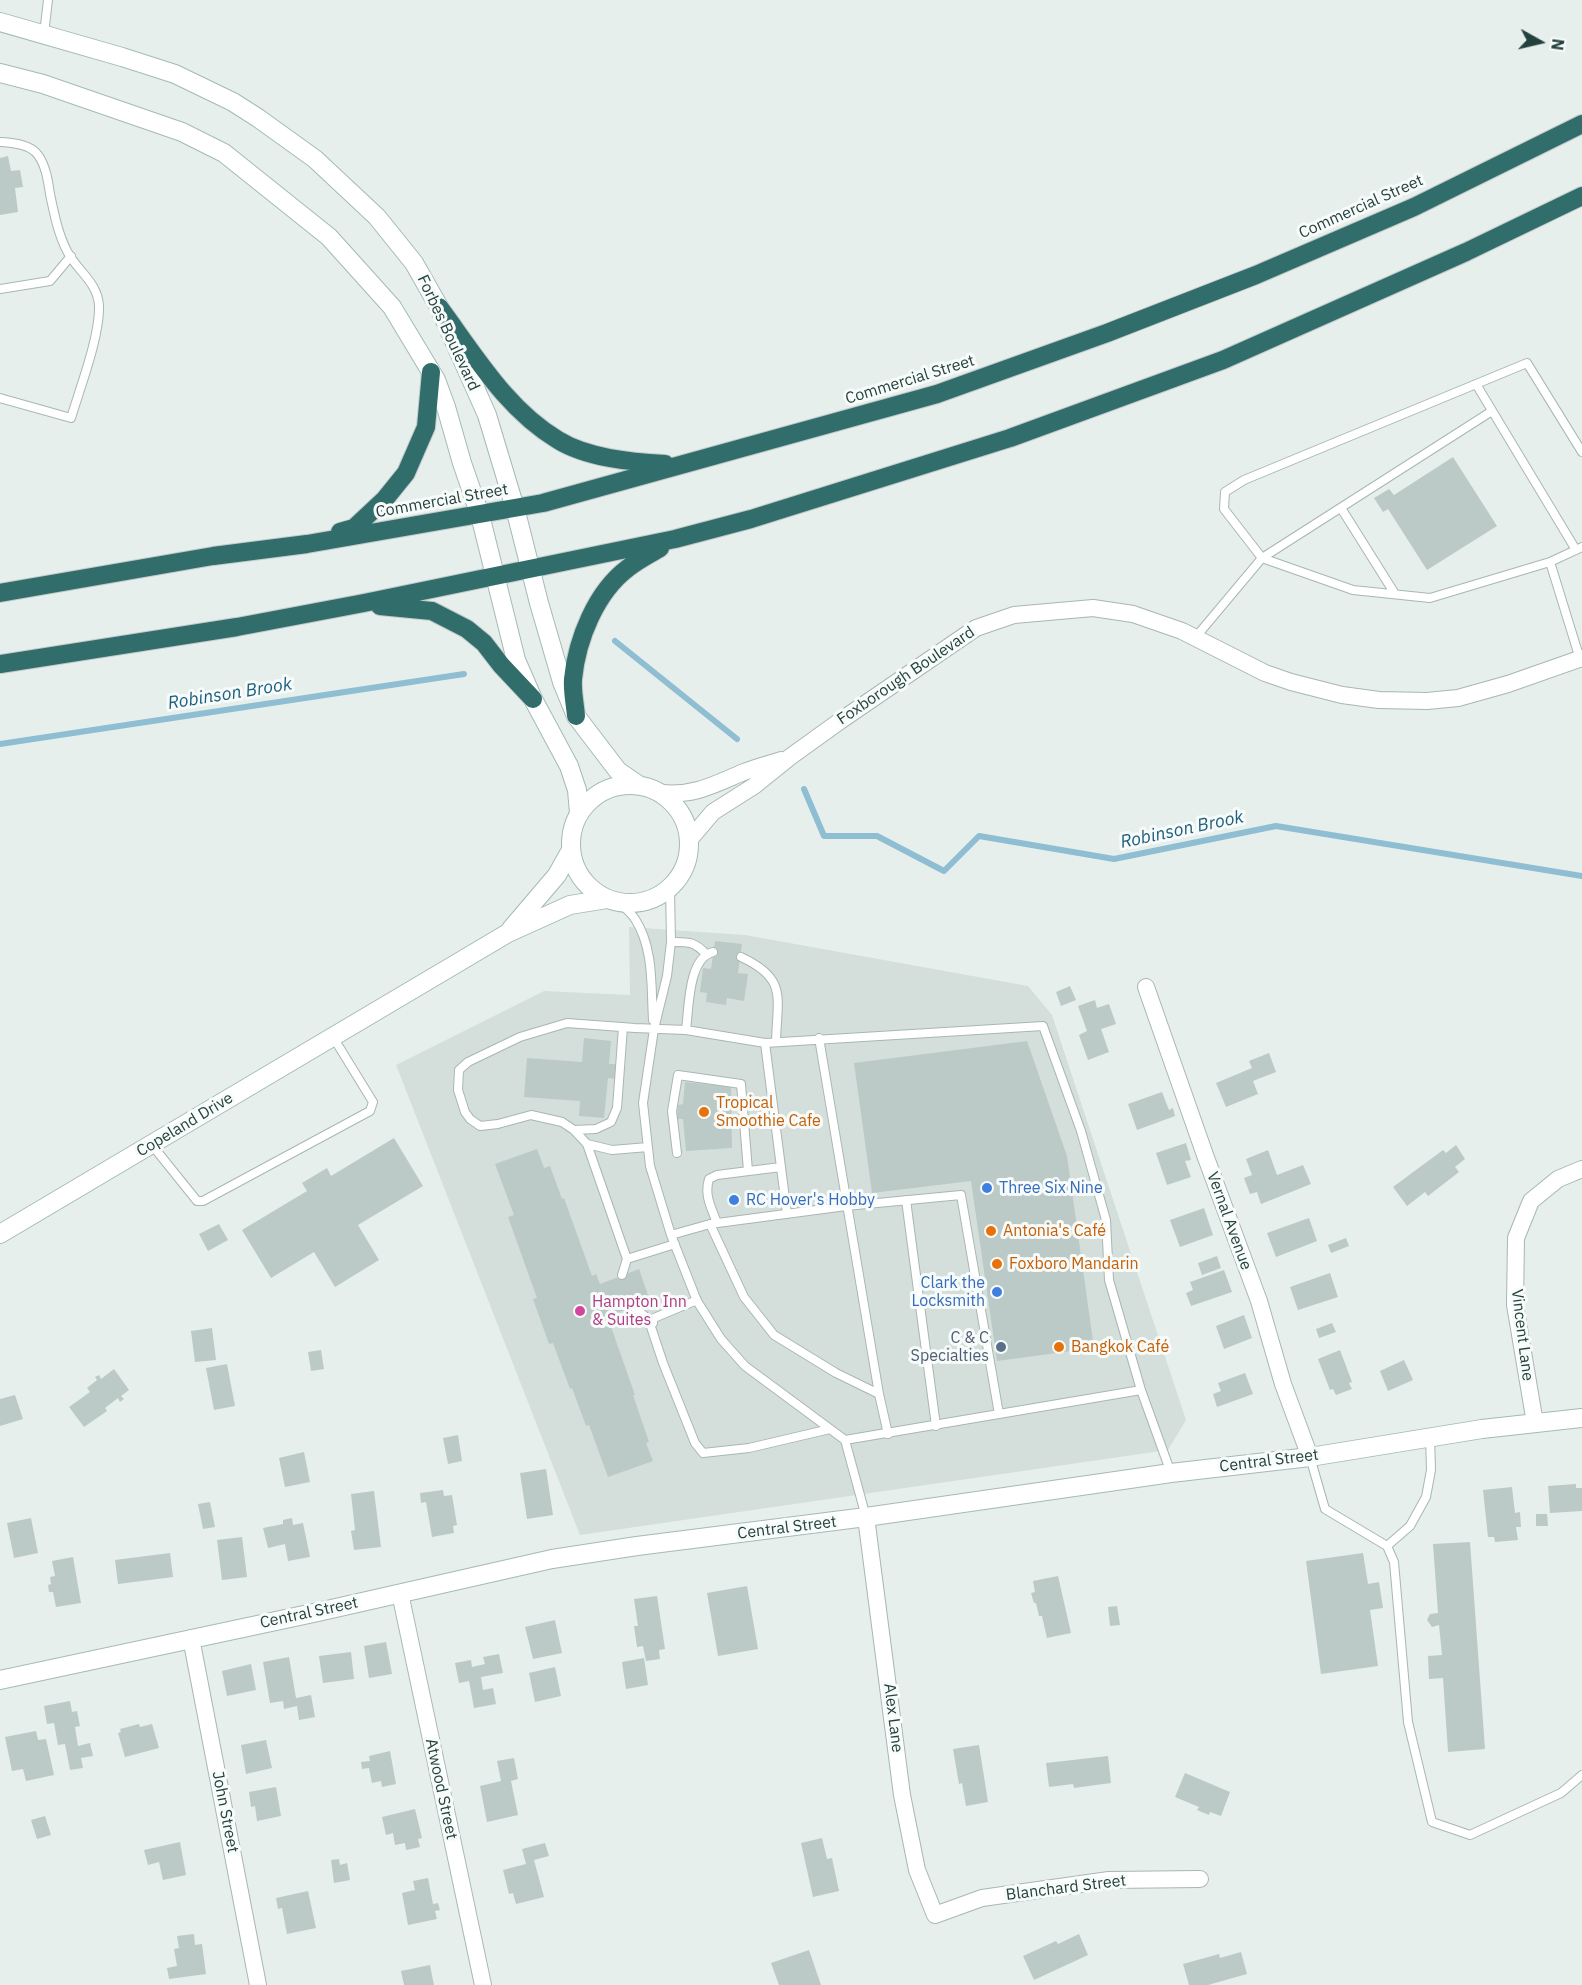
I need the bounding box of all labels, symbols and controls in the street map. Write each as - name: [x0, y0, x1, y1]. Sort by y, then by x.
- north arrow: [1510, 12, 1570, 72]
- text: N: [1547, 37, 1569, 52]
- street label: Commercial Street: [1296, 171, 1426, 243]
- street label: Forbes Boulevard: [413, 272, 483, 394]
- street label: Commercial Street: [843, 351, 977, 409]
- street label: Commercial Street: [374, 480, 510, 522]
- street label: Foxborough Boulevard: [834, 623, 978, 729]
- water label: Robinson Brook: [166, 674, 294, 714]
- water label: Robinson Brook: [1118, 806, 1246, 854]
- street label: Copeland Drive: [133, 1089, 237, 1161]
- place label: Tropical Smoothie Cafe: [716, 1093, 821, 1131]
- marker: Tropical Smoothie Cafe: [697, 1105, 711, 1119]
- street label: Vernal Avenue: [1202, 1169, 1256, 1273]
- place label: Three Six Nine: [999, 1178, 1103, 1198]
- marker: Three Six Nine: [980, 1181, 994, 1195]
- place label: RC Hover's Hobby: [746, 1190, 875, 1210]
- marker: RC Hover's Hobby: [727, 1193, 741, 1207]
- place label: Antonia's Café: [1003, 1221, 1106, 1241]
- marker: Antonia's Café: [984, 1224, 998, 1238]
- place label: Foxboro Mandarin: [1009, 1254, 1139, 1274]
- marker: Foxboro Mandarin: [990, 1257, 1004, 1271]
- place label: Clark the Locksmith: [911, 1273, 985, 1311]
- marker: Clark the Locksmith: [990, 1285, 1004, 1299]
- street label: Vincent Lane: [1507, 1288, 1537, 1382]
- place label: Hampton Inn & Suites: [592, 1292, 687, 1330]
- marker: Hampton Inn & Suites: [573, 1304, 587, 1318]
- place label: C & C Specialties: [911, 1328, 989, 1366]
- place label: Bangkok Café: [1071, 1337, 1169, 1357]
- marker: C & C Specialties: [994, 1340, 1008, 1354]
- marker: Bangkok Café: [1052, 1340, 1066, 1354]
- street label: Central Street: [1218, 1445, 1320, 1477]
- street label: Central Street: [736, 1512, 838, 1544]
- street label: Central Street: [258, 1593, 360, 1633]
- street label: Alex Lane: [879, 1682, 907, 1754]
- street label: Atwood Street: [421, 1737, 461, 1841]
- street label: John Street: [208, 1769, 242, 1855]
- street label: Blanchard Street: [1005, 1871, 1127, 1905]

